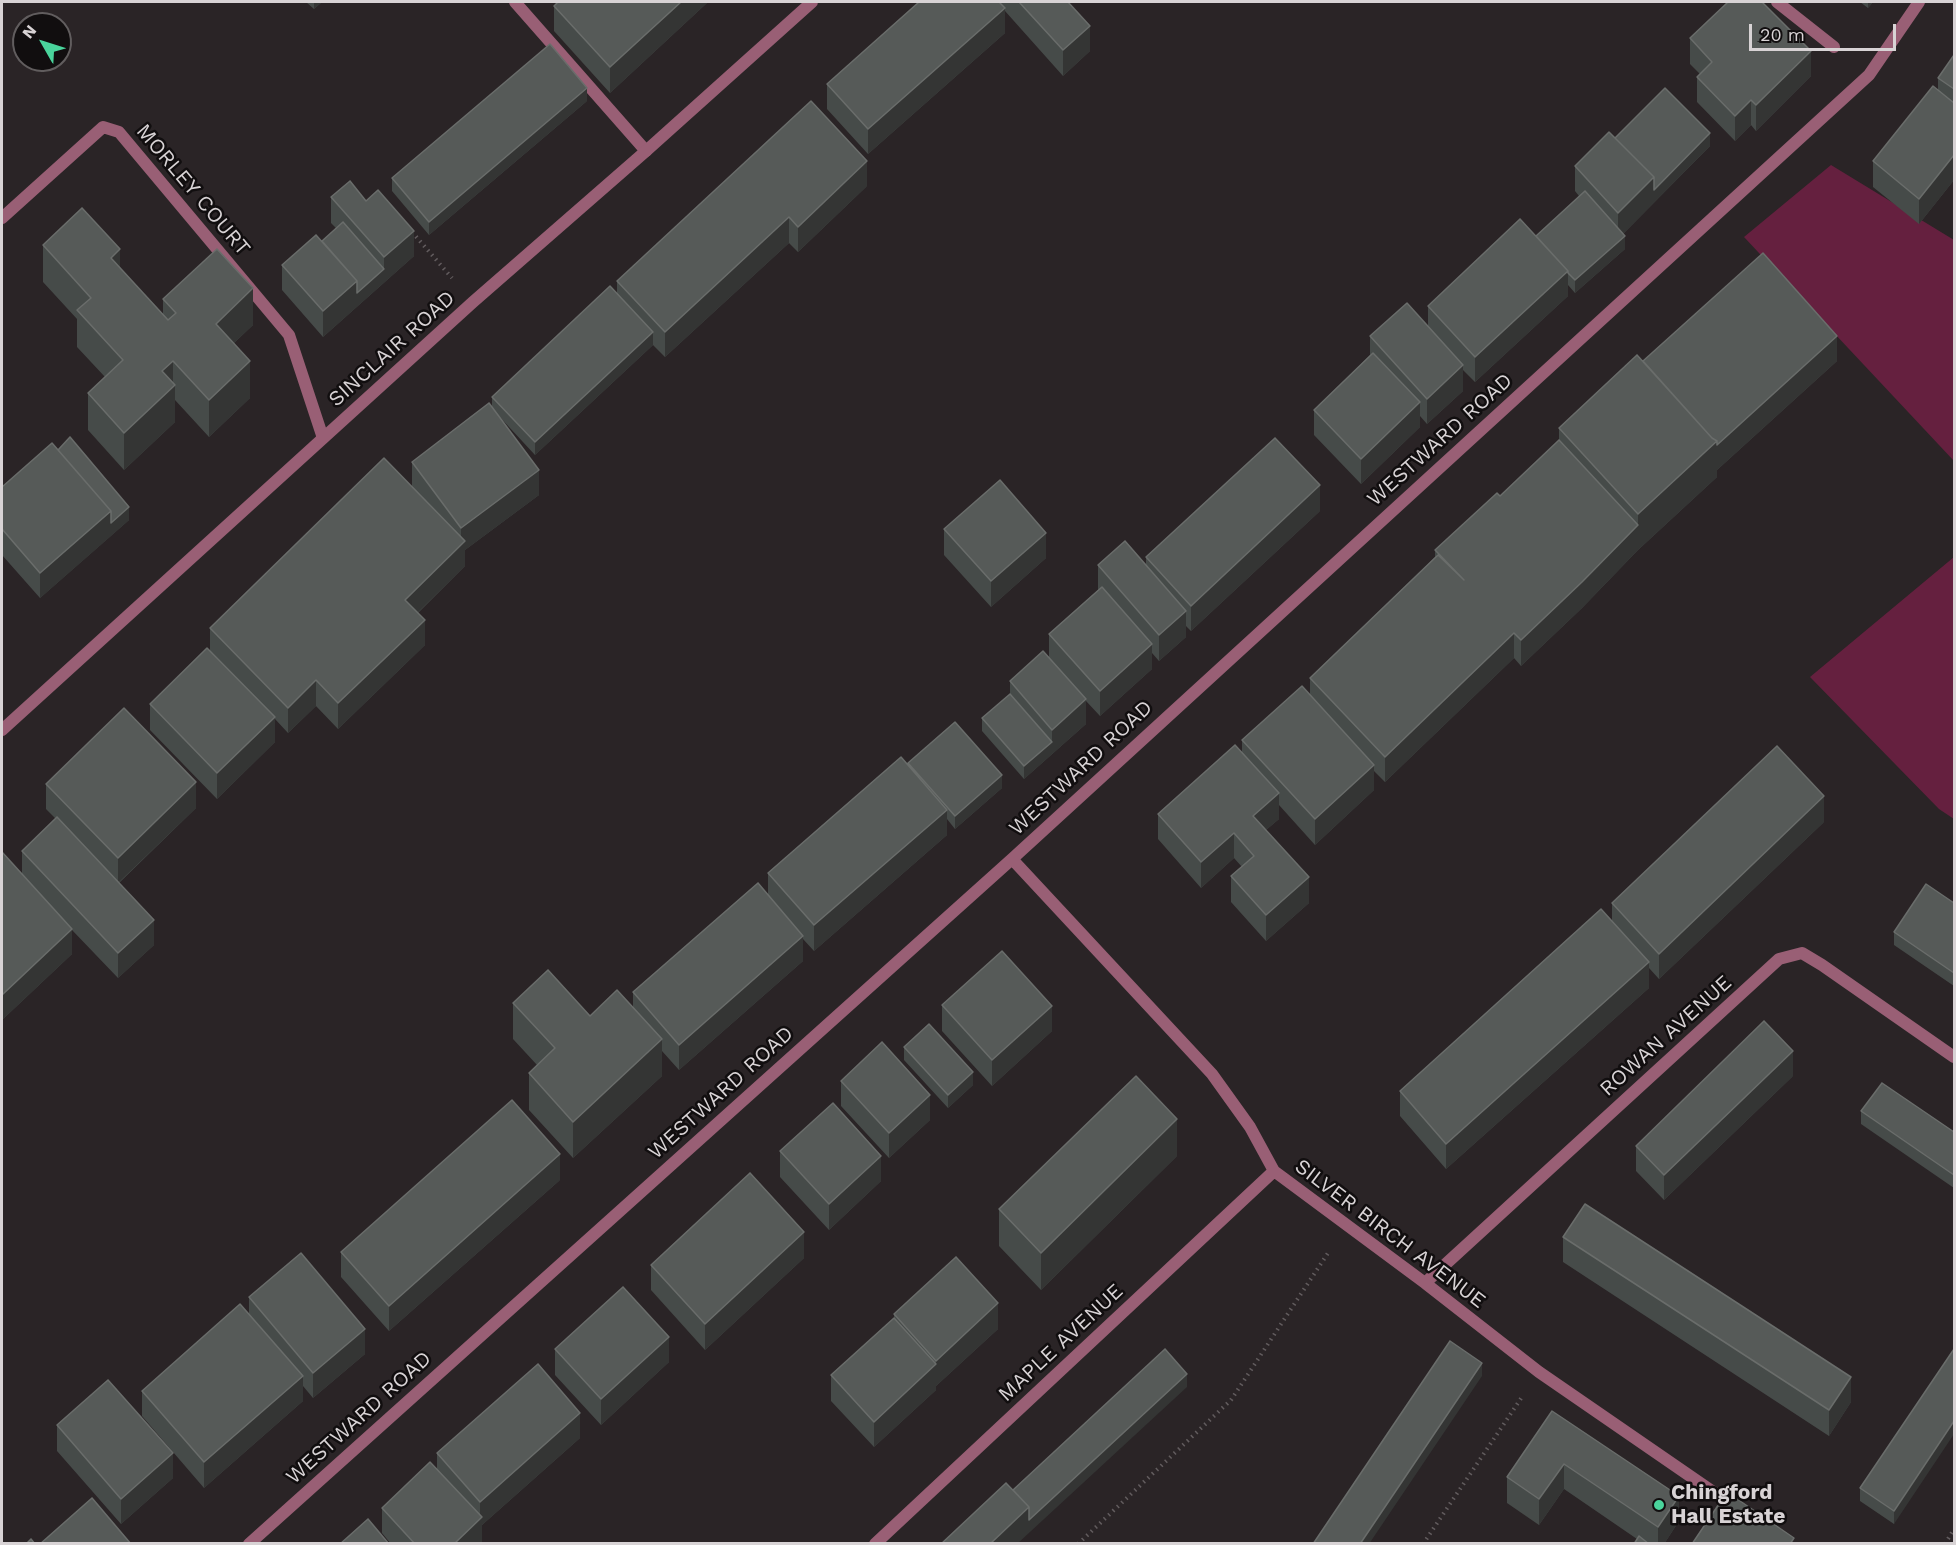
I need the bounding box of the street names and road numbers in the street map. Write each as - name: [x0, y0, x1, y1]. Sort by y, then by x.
- street label: MORLEY COURT: [131, 119, 255, 261]
- street label: SINCLAIR ROAD: [324, 286, 460, 412]
- street label: WESTWARD ROAD: [1362, 368, 1518, 512]
- street label: WESTWARD ROAD: [1004, 695, 1158, 841]
- street label: ROWAN AVENUE: [1595, 970, 1737, 1102]
- street label: WESTWARD ROAD: [643, 1021, 799, 1165]
- street label: SILVER BIRCH AVENUE: [1290, 1154, 1490, 1314]
- street label: MAPLE AVENUE: [994, 1279, 1128, 1407]
- street label: WESTWARD ROAD: [281, 1346, 437, 1490]

